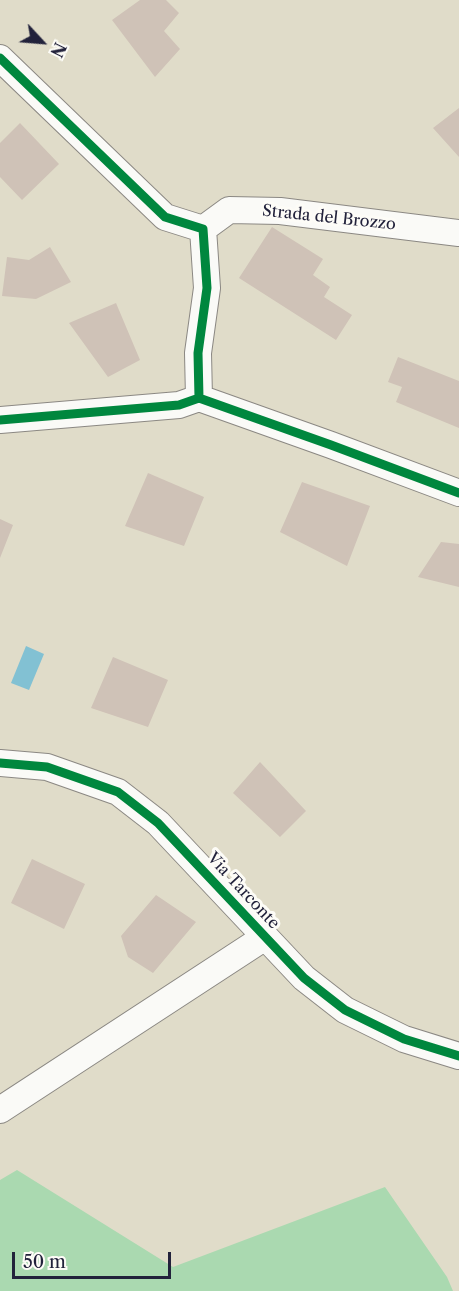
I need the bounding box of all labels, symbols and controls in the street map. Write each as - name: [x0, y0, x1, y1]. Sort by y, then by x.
- north arrow: [12, 12, 72, 72]
- text: N: [46, 39, 70, 61]
- street label: Strada del Brozzo: [261, 201, 397, 235]
- street label: Via Tarconte: [203, 849, 283, 933]
- scale bar: [15, 1240, 174, 1278]
- text: 50 m: [23, 1251, 66, 1273]

